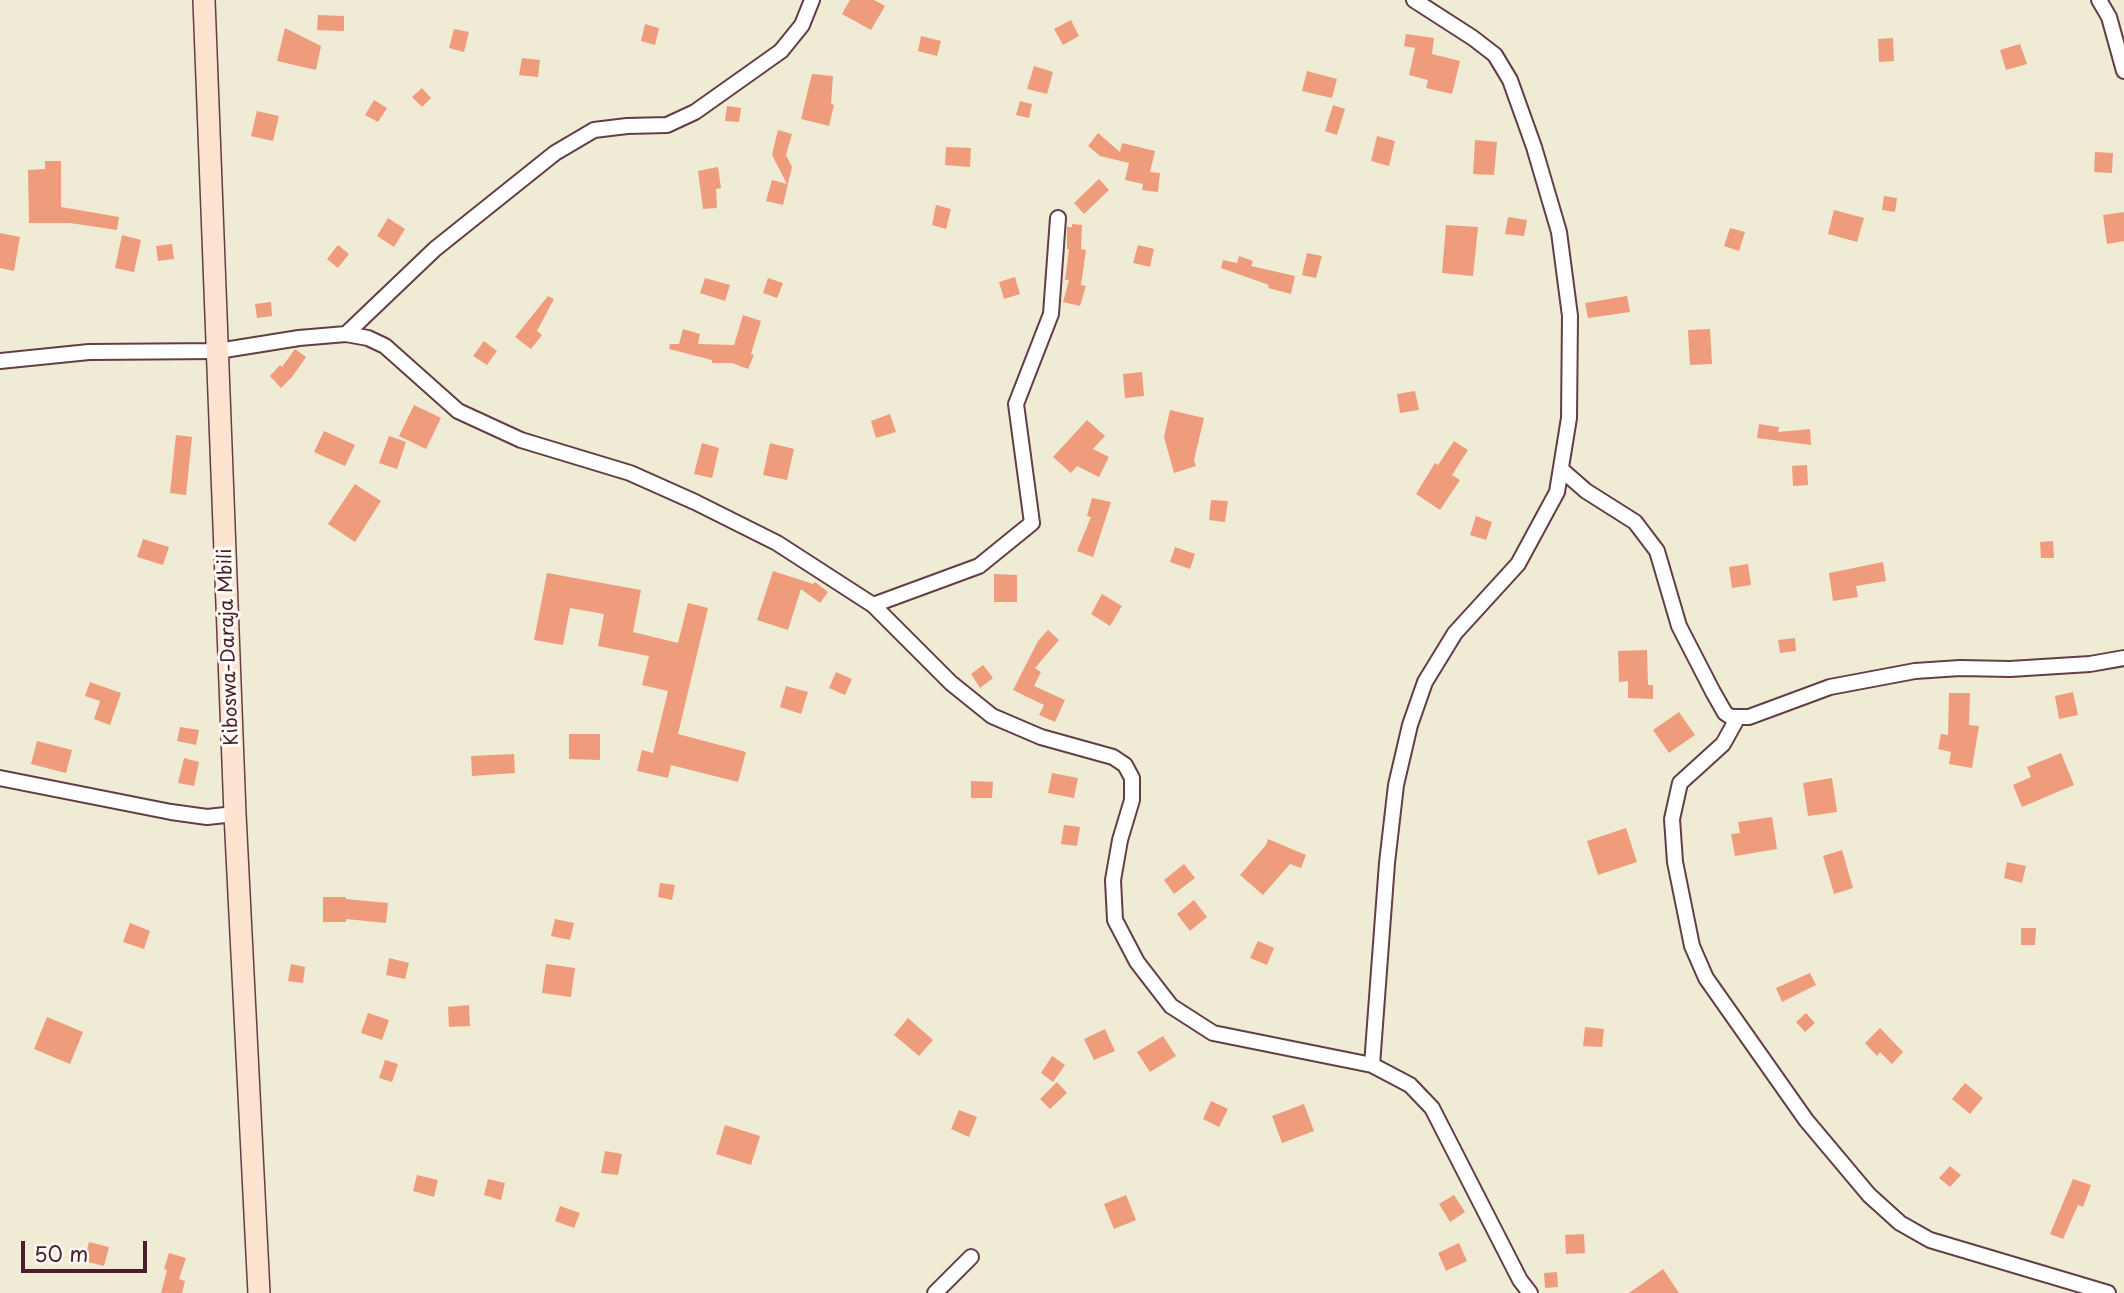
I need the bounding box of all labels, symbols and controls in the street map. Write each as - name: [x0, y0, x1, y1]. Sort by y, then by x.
- street label: Kiboswa-Daraja Mbili: [214, 548, 244, 746]
- scale bar: [24, 1226, 150, 1270]
- text: 50 m: [34, 1237, 88, 1269]

